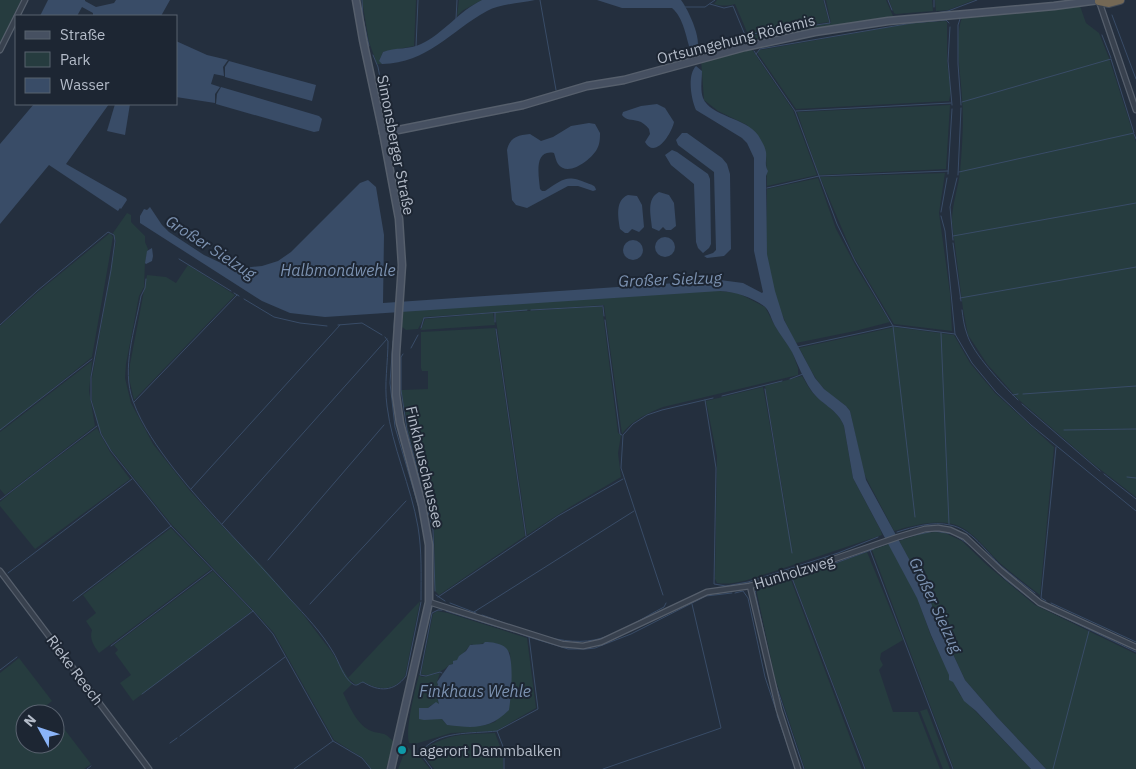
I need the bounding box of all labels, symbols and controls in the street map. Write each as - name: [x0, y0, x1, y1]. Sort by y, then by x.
- street label: Ortsumgehung Rödemis: [655, 10, 817, 68]
- legend: [15, 15, 178, 105]
- text: Straße: [60, 25, 105, 44]
- text: Park: [60, 50, 90, 69]
- street label: Simonsberger Straße: [373, 73, 419, 217]
- text: Wasser: [60, 75, 110, 94]
- water label: Großer Sielzug: [162, 210, 261, 284]
- water label: Halbmondwehle: [280, 260, 396, 280]
- water label: Großer Sielzug: [618, 267, 723, 291]
- street label: Finkhauschaussee: [402, 404, 448, 530]
- street label: Hunholzweg: [751, 551, 837, 593]
- water label: Großer Sielzug: [905, 554, 967, 657]
- street label: Rieke Reech: [42, 631, 108, 709]
- water label: Finkhaus Wehle: [419, 681, 531, 701]
- north arrow: [15, 704, 65, 754]
- text: N: [20, 711, 40, 730]
- place label: Lagerort Dammbalken: [412, 741, 561, 760]
- marker: Lagerort Dammbalken: [396, 744, 408, 756]

